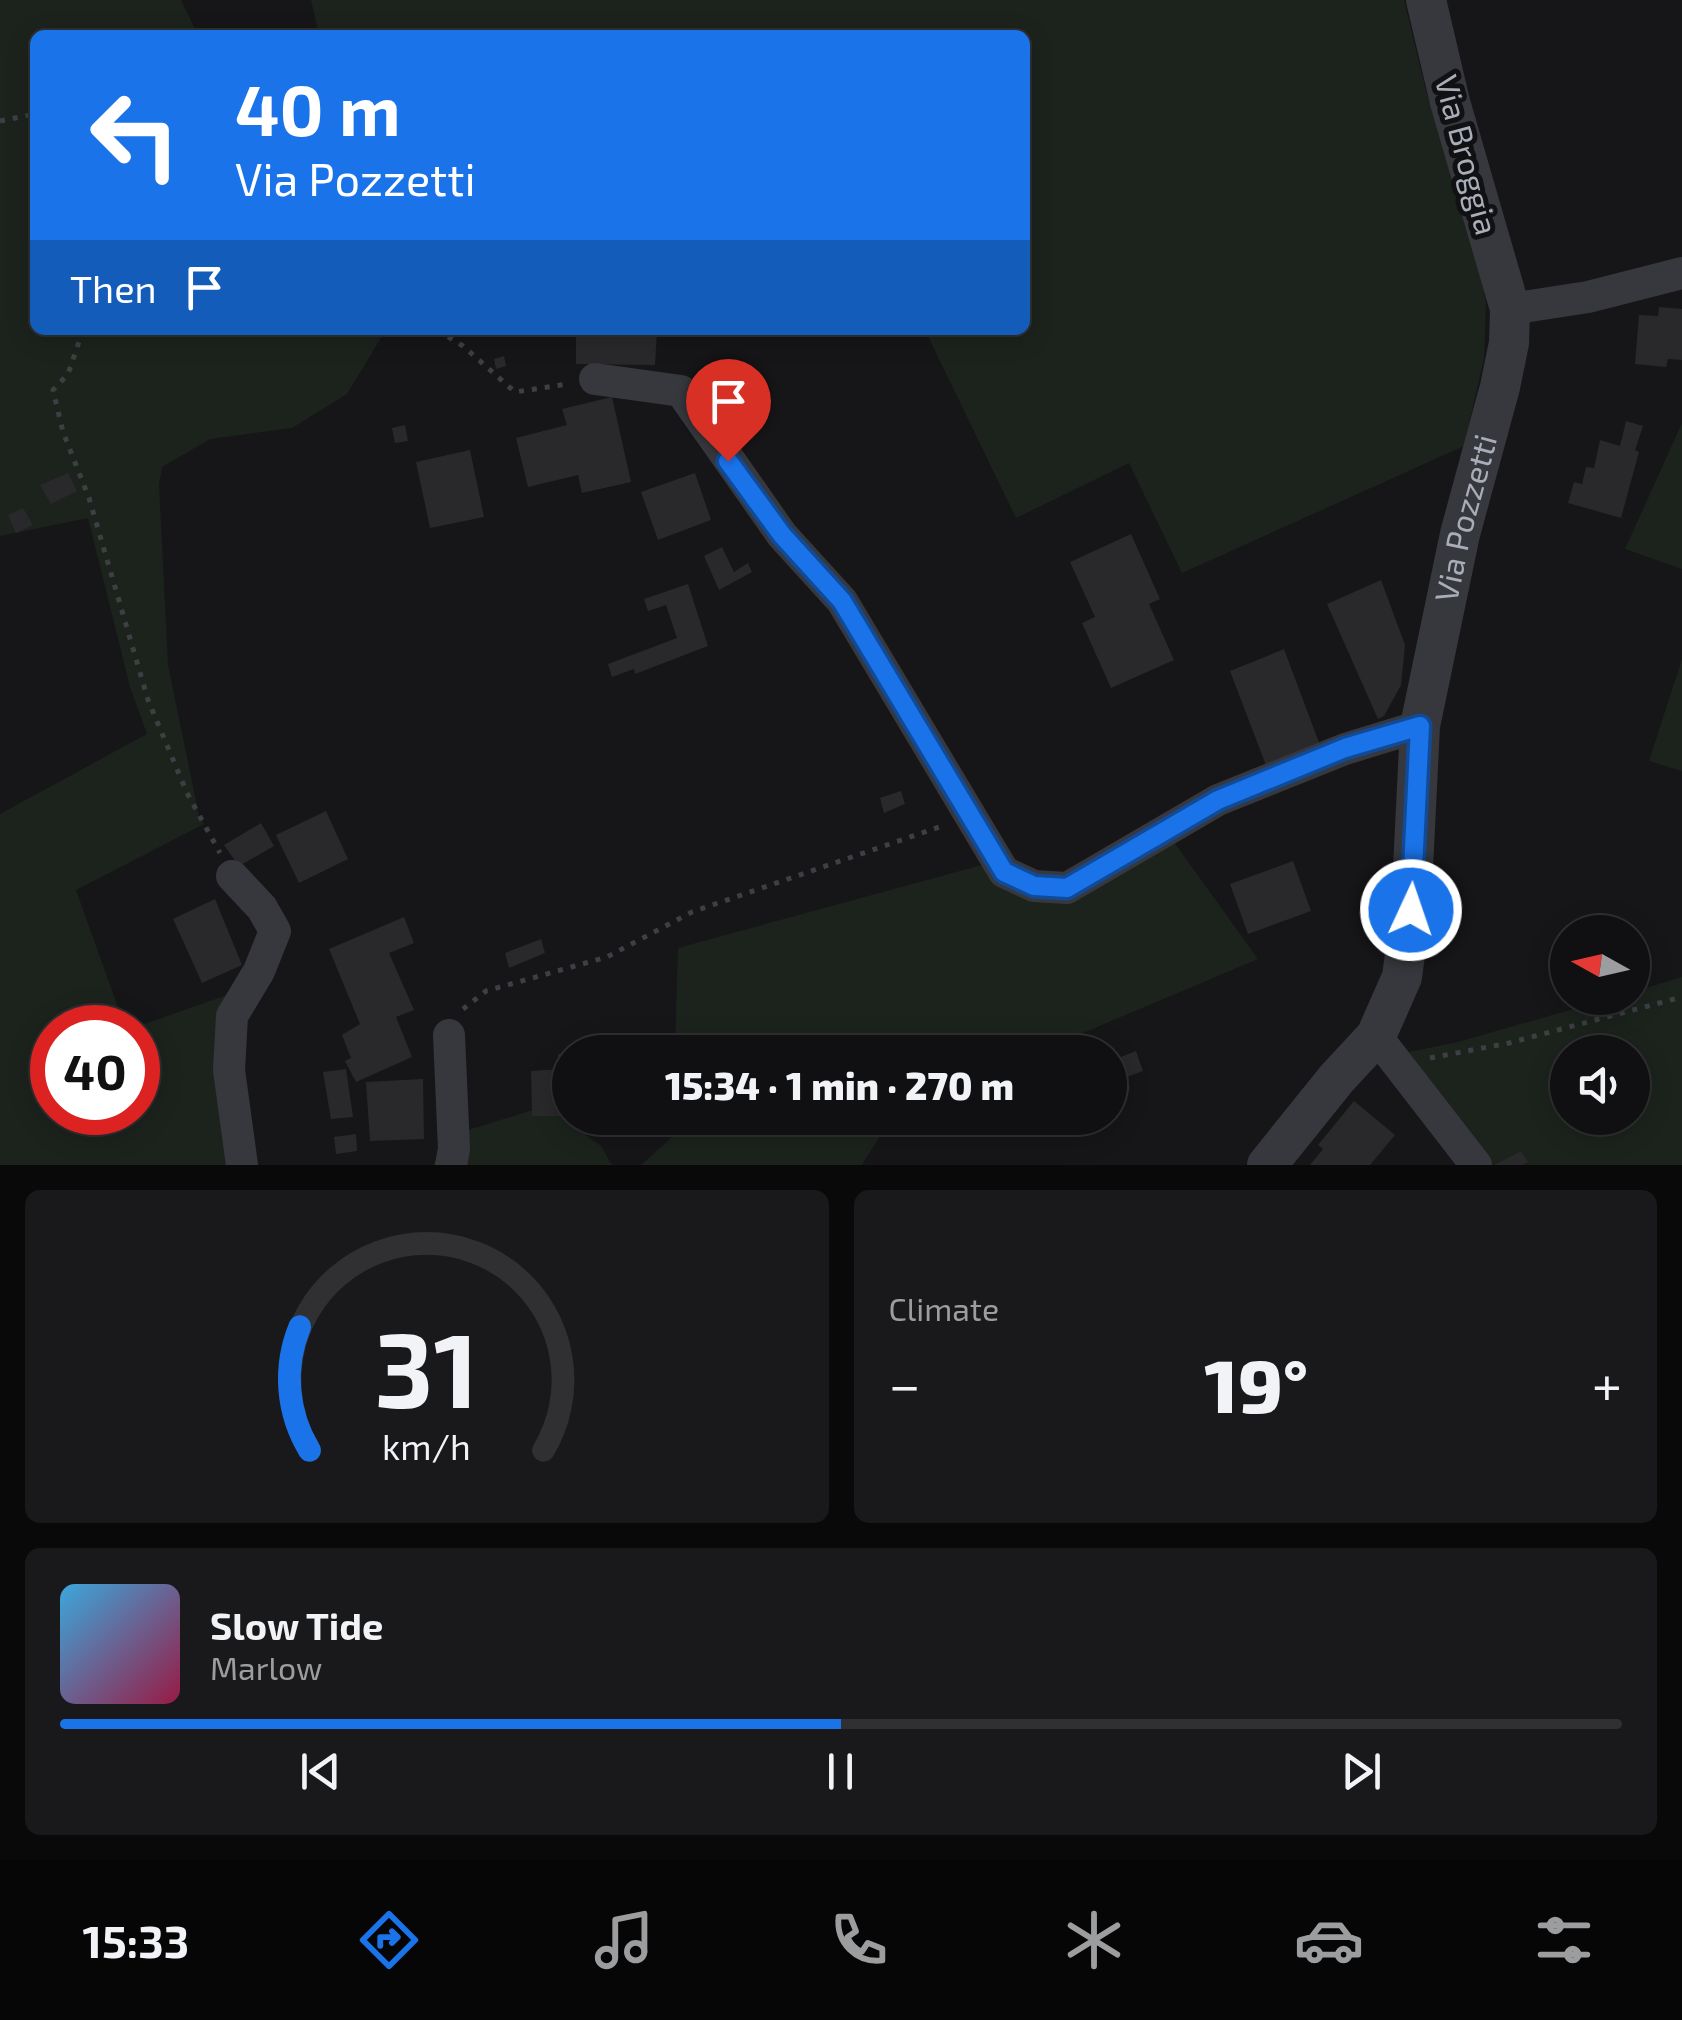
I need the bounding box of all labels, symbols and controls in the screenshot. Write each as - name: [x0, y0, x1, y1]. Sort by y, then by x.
- text: 40 m: [235, 66, 401, 150]
- icon: left: [70, 70, 200, 200]
- street label: Via Broggia: [1428, 70, 1507, 238]
- text: Via Pozzetti: [235, 151, 476, 205]
- icon: arrive: [177, 260, 232, 315]
- text: Then: [70, 265, 157, 311]
- pin: [686, 359, 771, 462]
- icon: arrive: [701, 374, 756, 429]
- street label: Via Pozzetti: [1425, 430, 1503, 605]
- position arrow: [1359, 858, 1463, 962]
- north arrow: [1550, 915, 1650, 1015]
- map controls: [1550, 915, 1650, 1135]
- speed limit sign: 40: [30, 1005, 160, 1135]
- button: sound: [1550, 1035, 1650, 1135]
- text: 15:34 · 1 min · 270 m: [665, 1062, 1014, 1108]
- text: Climate: [889, 1289, 999, 1327]
- text: 31: [375, 1304, 479, 1429]
- text: 19°: [1204, 1338, 1308, 1428]
- text: −: [889, 1350, 921, 1416]
- text: +: [1592, 1350, 1622, 1416]
- text: km/h: [382, 1424, 471, 1467]
- text: Slow Tide: [210, 1602, 383, 1648]
- text: Marlow: [210, 1648, 322, 1686]
- icon: previous: [293, 1744, 348, 1799]
- icon: pause: [813, 1744, 868, 1799]
- icon: next: [1334, 1744, 1389, 1799]
- icon: directions: [354, 1905, 424, 1975]
- icon: music: [589, 1905, 659, 1975]
- icon: phone: [824, 1905, 894, 1975]
- icon: climate: [1059, 1905, 1129, 1975]
- icon: car: [1294, 1905, 1364, 1975]
- icon: filters: [1529, 1905, 1599, 1975]
- text: 15:33: [83, 1913, 189, 1967]

